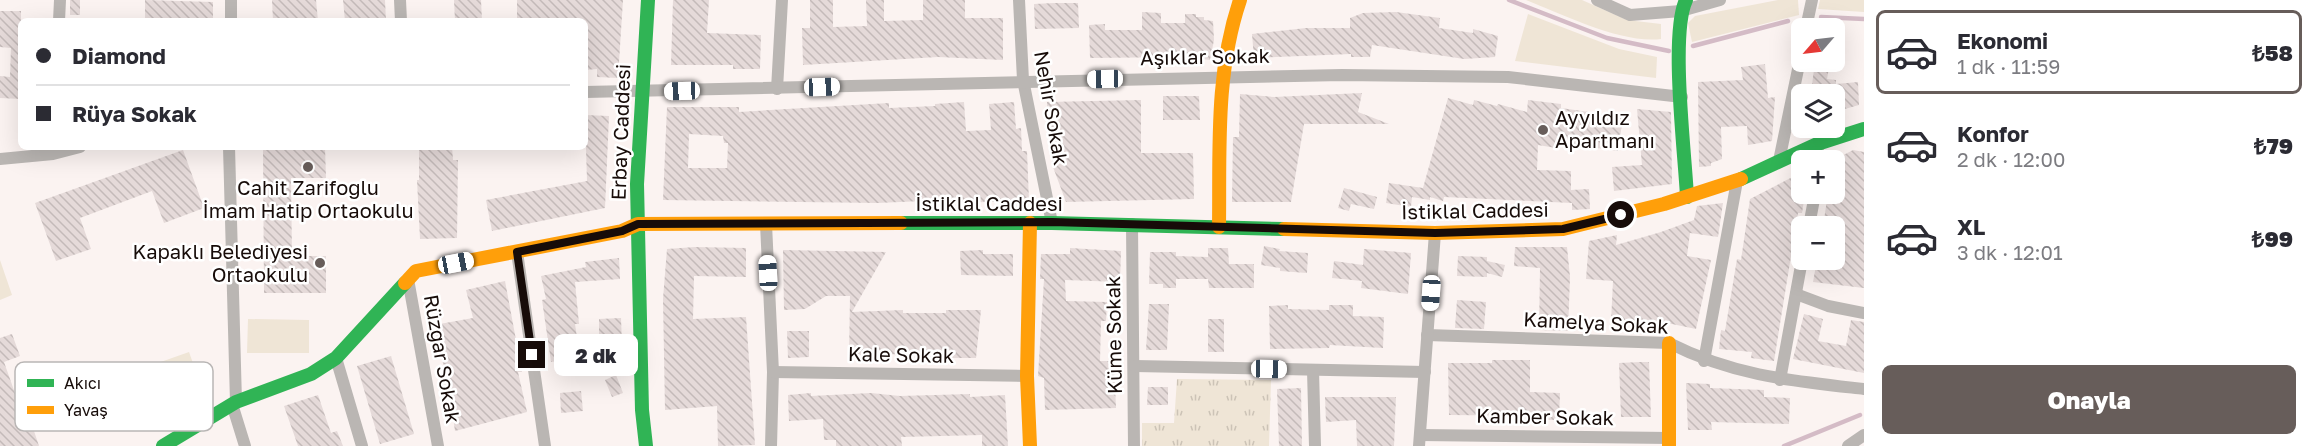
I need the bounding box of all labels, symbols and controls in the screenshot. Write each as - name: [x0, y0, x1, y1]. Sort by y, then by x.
- north arrow: [1791, 18, 1845, 72]
- map controls: [1791, 18, 1845, 270]
- icon: car: [1885, 25, 1939, 79]
- text: Ekonomi: [1957, 27, 2048, 54]
- text: ₺58: [2252, 39, 2293, 66]
- text: Diamond: [72, 42, 166, 69]
- street label: Aşıklar Sokak: [1140, 43, 1270, 69]
- street label: Nehir Sokak: [1030, 49, 1074, 167]
- text: 1 dk · 11:59: [1957, 54, 2060, 78]
- street label: Erbay Caddesi: [606, 63, 634, 201]
- car: [1087, 70, 1123, 88]
- car: [804, 77, 840, 97]
- car: [664, 81, 700, 101]
- button: layers: [1791, 84, 1845, 138]
- text: Rüya Sokak: [72, 100, 197, 127]
- place label: Ayyıldız Apartmanı: [1555, 105, 1655, 152]
- icon: car: [1885, 118, 1939, 172]
- text: Konfor: [1957, 120, 2029, 147]
- marker: Ayyıldız Apartmanı: [1536, 123, 1550, 137]
- text: ₺79: [2254, 132, 2293, 159]
- text: 2 dk · 12:00: [1957, 147, 2065, 171]
- button: +: [1791, 150, 1845, 204]
- marker: Cahit Zarifoğlu İmam Hatip Ortaokulu: [301, 160, 315, 174]
- place label: Cahit Zarifoğlu İmam Hatip Ortaokulu: [202, 175, 414, 222]
- street label: İstiklal Caddesi: [915, 191, 1063, 215]
- street label: İstiklal Caddesi: [1401, 197, 1549, 223]
- route start: [1607, 201, 1634, 228]
- icon: car: [1885, 211, 1939, 265]
- text: XL: [1957, 213, 1985, 240]
- button: −: [1791, 216, 1845, 270]
- text: ₺99: [2252, 225, 2293, 252]
- place label: Kapaklı Belediyesi Ortaokulu: [133, 239, 308, 286]
- text: 3 dk · 12:01: [1957, 240, 2063, 264]
- car: [437, 251, 475, 275]
- car: [758, 255, 778, 291]
- marker: Kapaklı Belediyesi Ortaokulu: [313, 256, 327, 270]
- car: [1421, 274, 1441, 312]
- street label: Küme Sokak: [1100, 276, 1126, 394]
- street label: Rüzgar Sokak: [420, 293, 466, 425]
- street label: Kamelya Sokak: [1523, 306, 1669, 338]
- callout: 2 dk: [553, 334, 637, 376]
- route end: [518, 341, 545, 368]
- street label: Kale Sokak: [848, 341, 954, 367]
- text: 2 dk: [575, 343, 617, 367]
- car: [1251, 360, 1287, 378]
- legend: [15, 362, 213, 431]
- button: Onayla: [1882, 365, 2296, 434]
- text: Akıcı: [64, 373, 101, 393]
- text: Yavaş: [64, 400, 108, 420]
- street label: Kamber Sokak: [1476, 403, 1614, 429]

